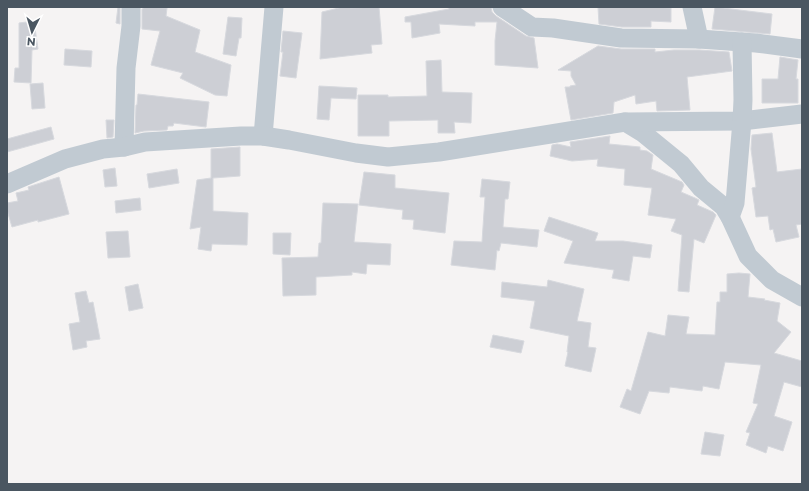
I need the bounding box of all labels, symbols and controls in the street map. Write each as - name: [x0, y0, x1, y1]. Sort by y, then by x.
- north arrow: [12, 12, 52, 52]
- text: N: [26, 35, 36, 49]

